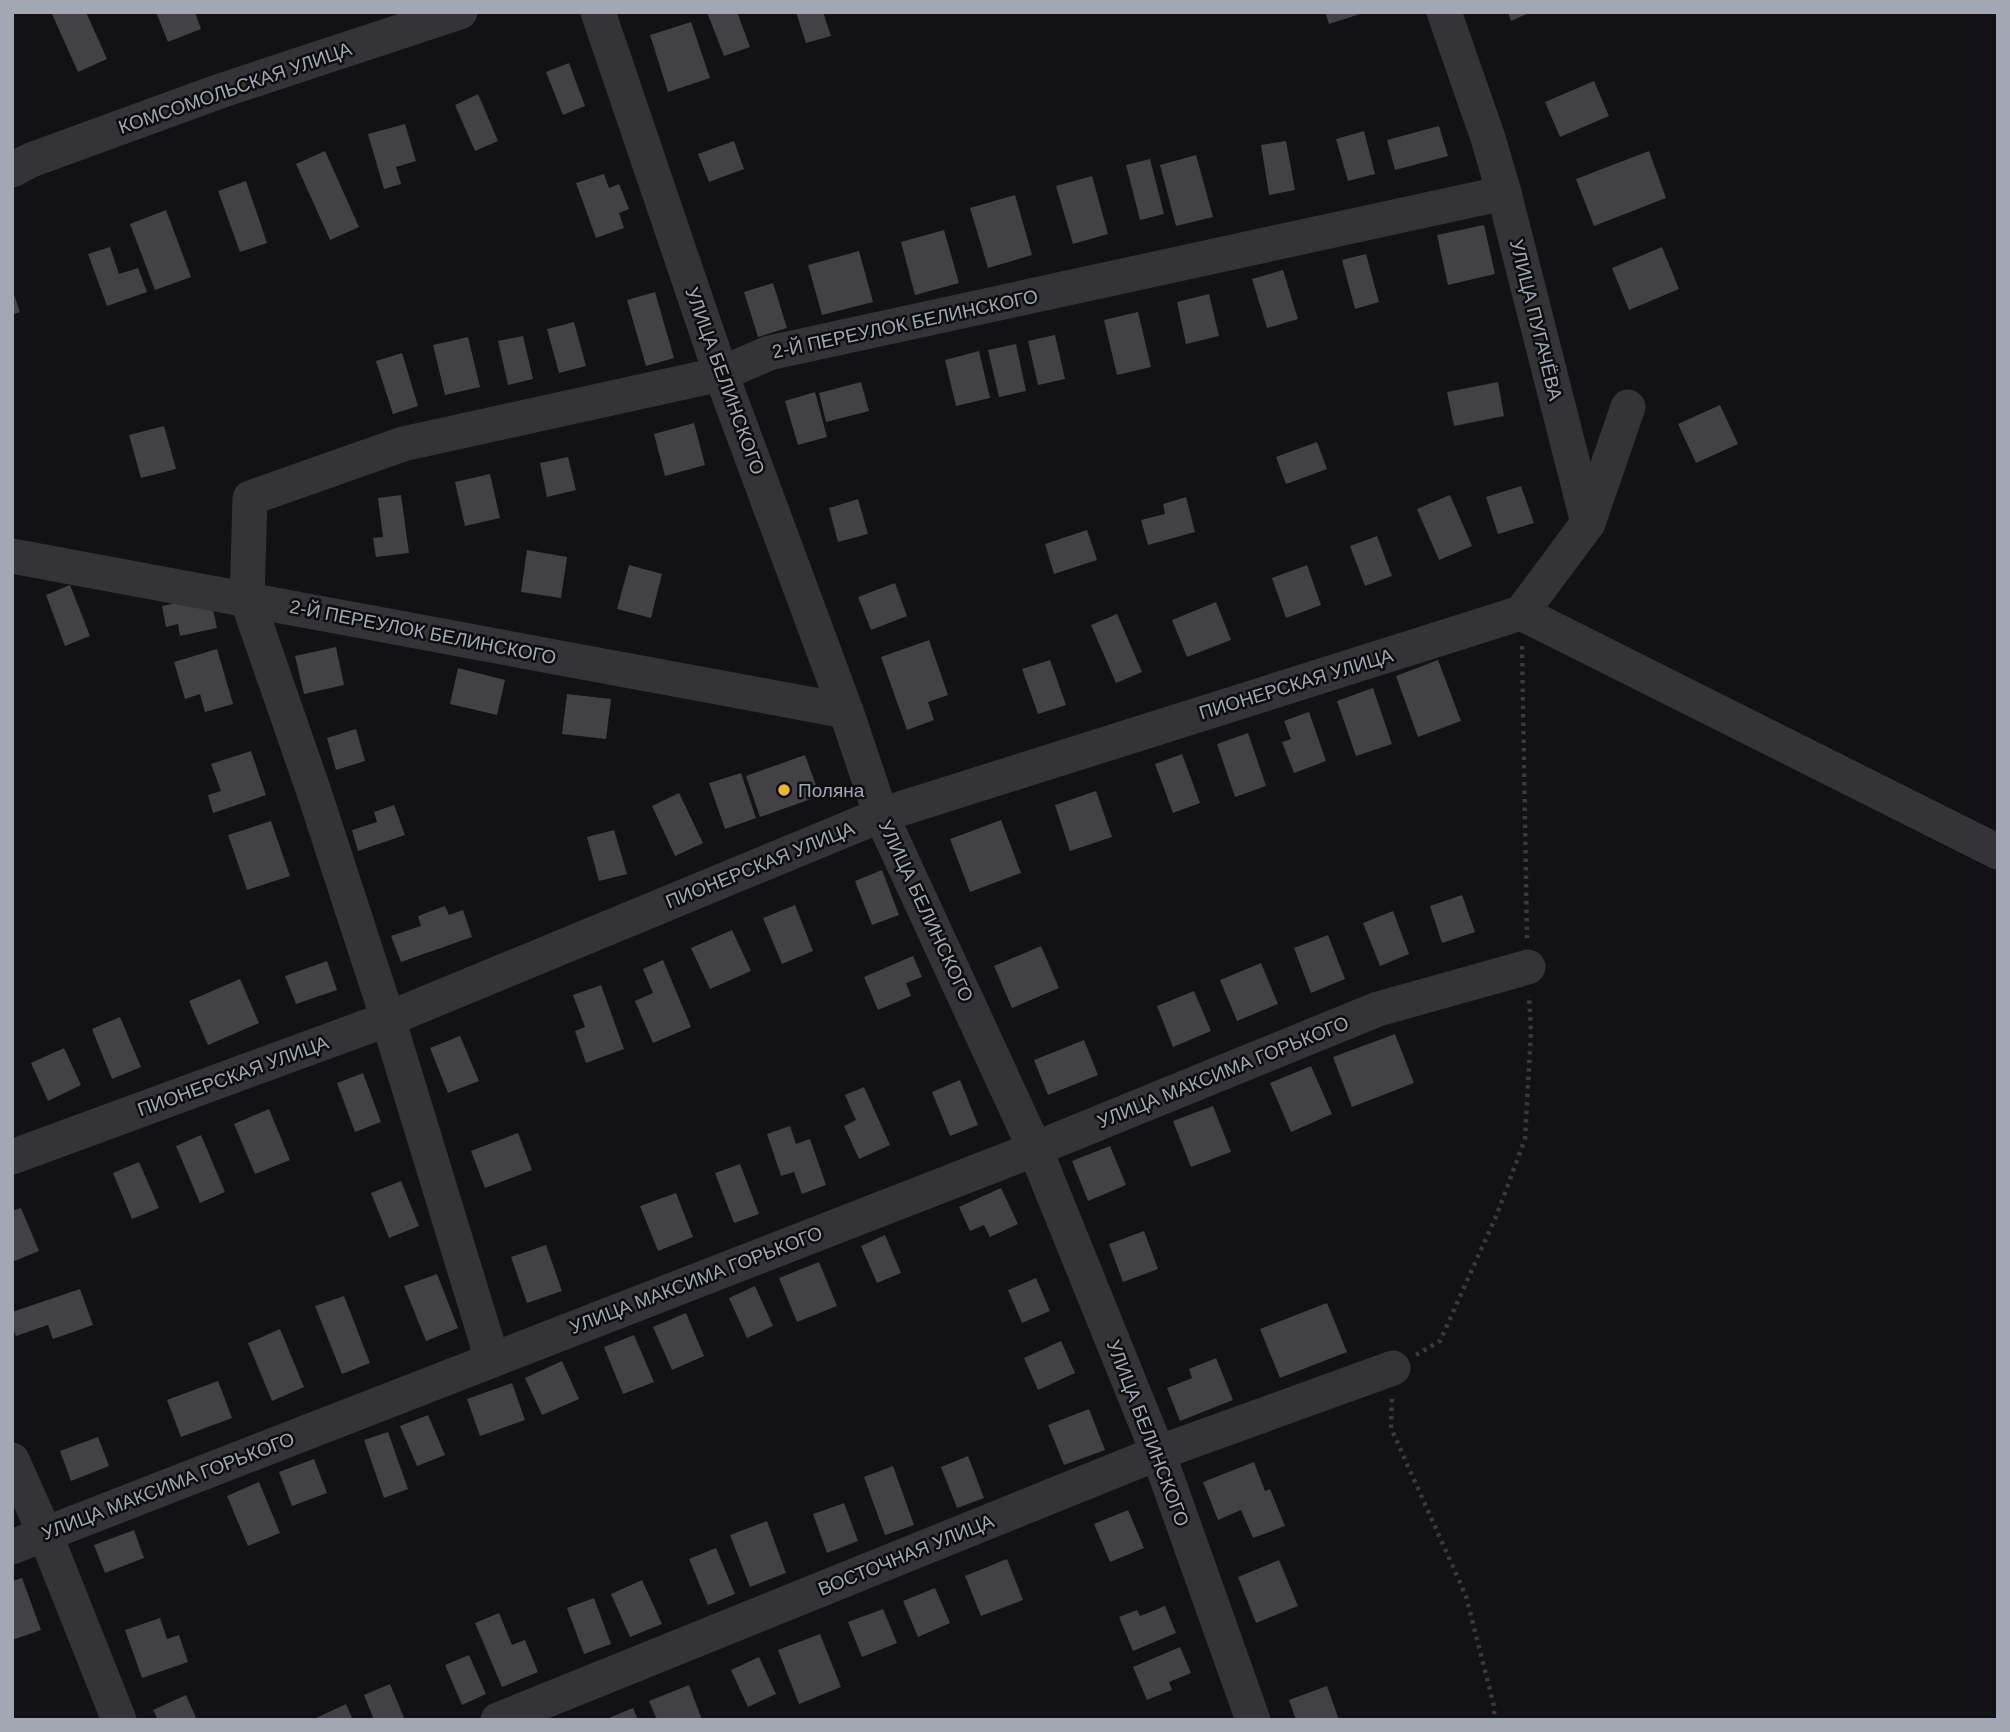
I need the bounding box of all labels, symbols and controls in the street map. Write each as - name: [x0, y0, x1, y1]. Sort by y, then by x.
- street label: КОМСОМОЛЬСКАЯ УЛИЦА: [116, 38, 355, 138]
- street label: УЛИЦА ПУГАЧЁВА: [1506, 237, 1566, 403]
- street label: УЛИЦА БЕЛИНСКОГО: [681, 284, 769, 478]
- street label: 2-Й ПЕРЕУЛОК БЕЛИНСКОГО: [770, 286, 1040, 362]
- street label: 2-Й ПЕРЕУЛОК БЕЛИНСКОГО: [288, 596, 558, 668]
- street label: ПИОНЕРСКАЯ УЛИЦА: [1196, 644, 1396, 724]
- place label: Поляна: [798, 780, 865, 801]
- marker: Поляна: [776, 782, 792, 798]
- street label: ПИОНЕРСКАЯ УЛИЦА: [663, 817, 858, 913]
- street label: УЛИЦА БЕЛИНСКОГО: [875, 817, 977, 1005]
- street label: УЛИЦА МАКСИМА ГОРЬКОГО: [1094, 1012, 1352, 1132]
- street label: ПИОНЕРСКАЯ УЛИЦА: [135, 1032, 332, 1120]
- street label: УЛИЦА МАКСИМА ГОРЬКОГО: [567, 1222, 825, 1338]
- street label: УЛИЦА БЕЛИНСКОГО: [1103, 1337, 1193, 1529]
- street label: УЛИЦА МАКСИМА ГОРЬКОГО: [39, 1428, 297, 1544]
- street label: ВОСТОЧНАЯ УЛИЦА: [815, 1510, 997, 1600]

